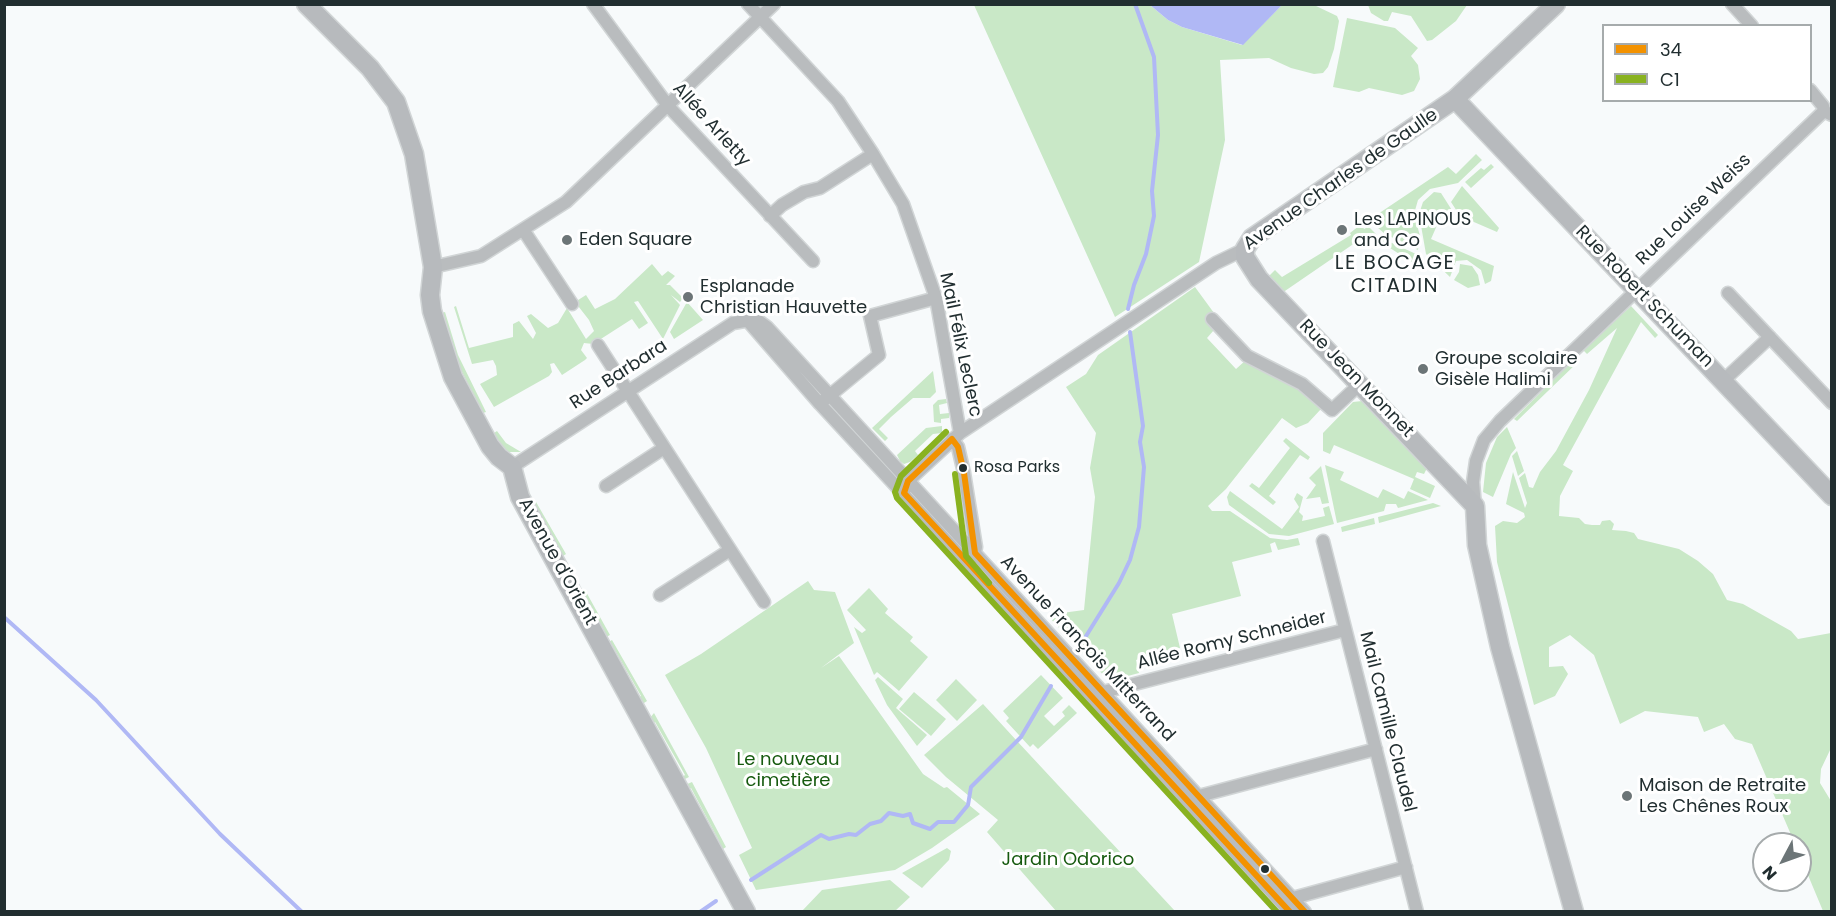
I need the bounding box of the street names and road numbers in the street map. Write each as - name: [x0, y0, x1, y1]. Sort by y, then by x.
- street label: Allée Arletty: [668, 78, 754, 172]
- street label: Avenue Charles de Gaulle: [1240, 105, 1442, 255]
- street label: Rue Louise Weiss: [1632, 150, 1756, 270]
- street label: Rue Robert Schuman: [1571, 222, 1717, 372]
- street label: Mail Félix Leclerc: [934, 271, 986, 419]
- street label: Rue Jean Monnet: [1294, 316, 1418, 442]
- street label: Rue Barbara: [566, 336, 672, 414]
- street label: Avenue d'Orient: [513, 495, 601, 629]
- street label: Avenue François Mitterrand: [995, 552, 1179, 746]
- street label: Allée Romy Schneider: [1135, 607, 1329, 675]
- street label: Mail Camille Claudel: [1354, 630, 1420, 814]

